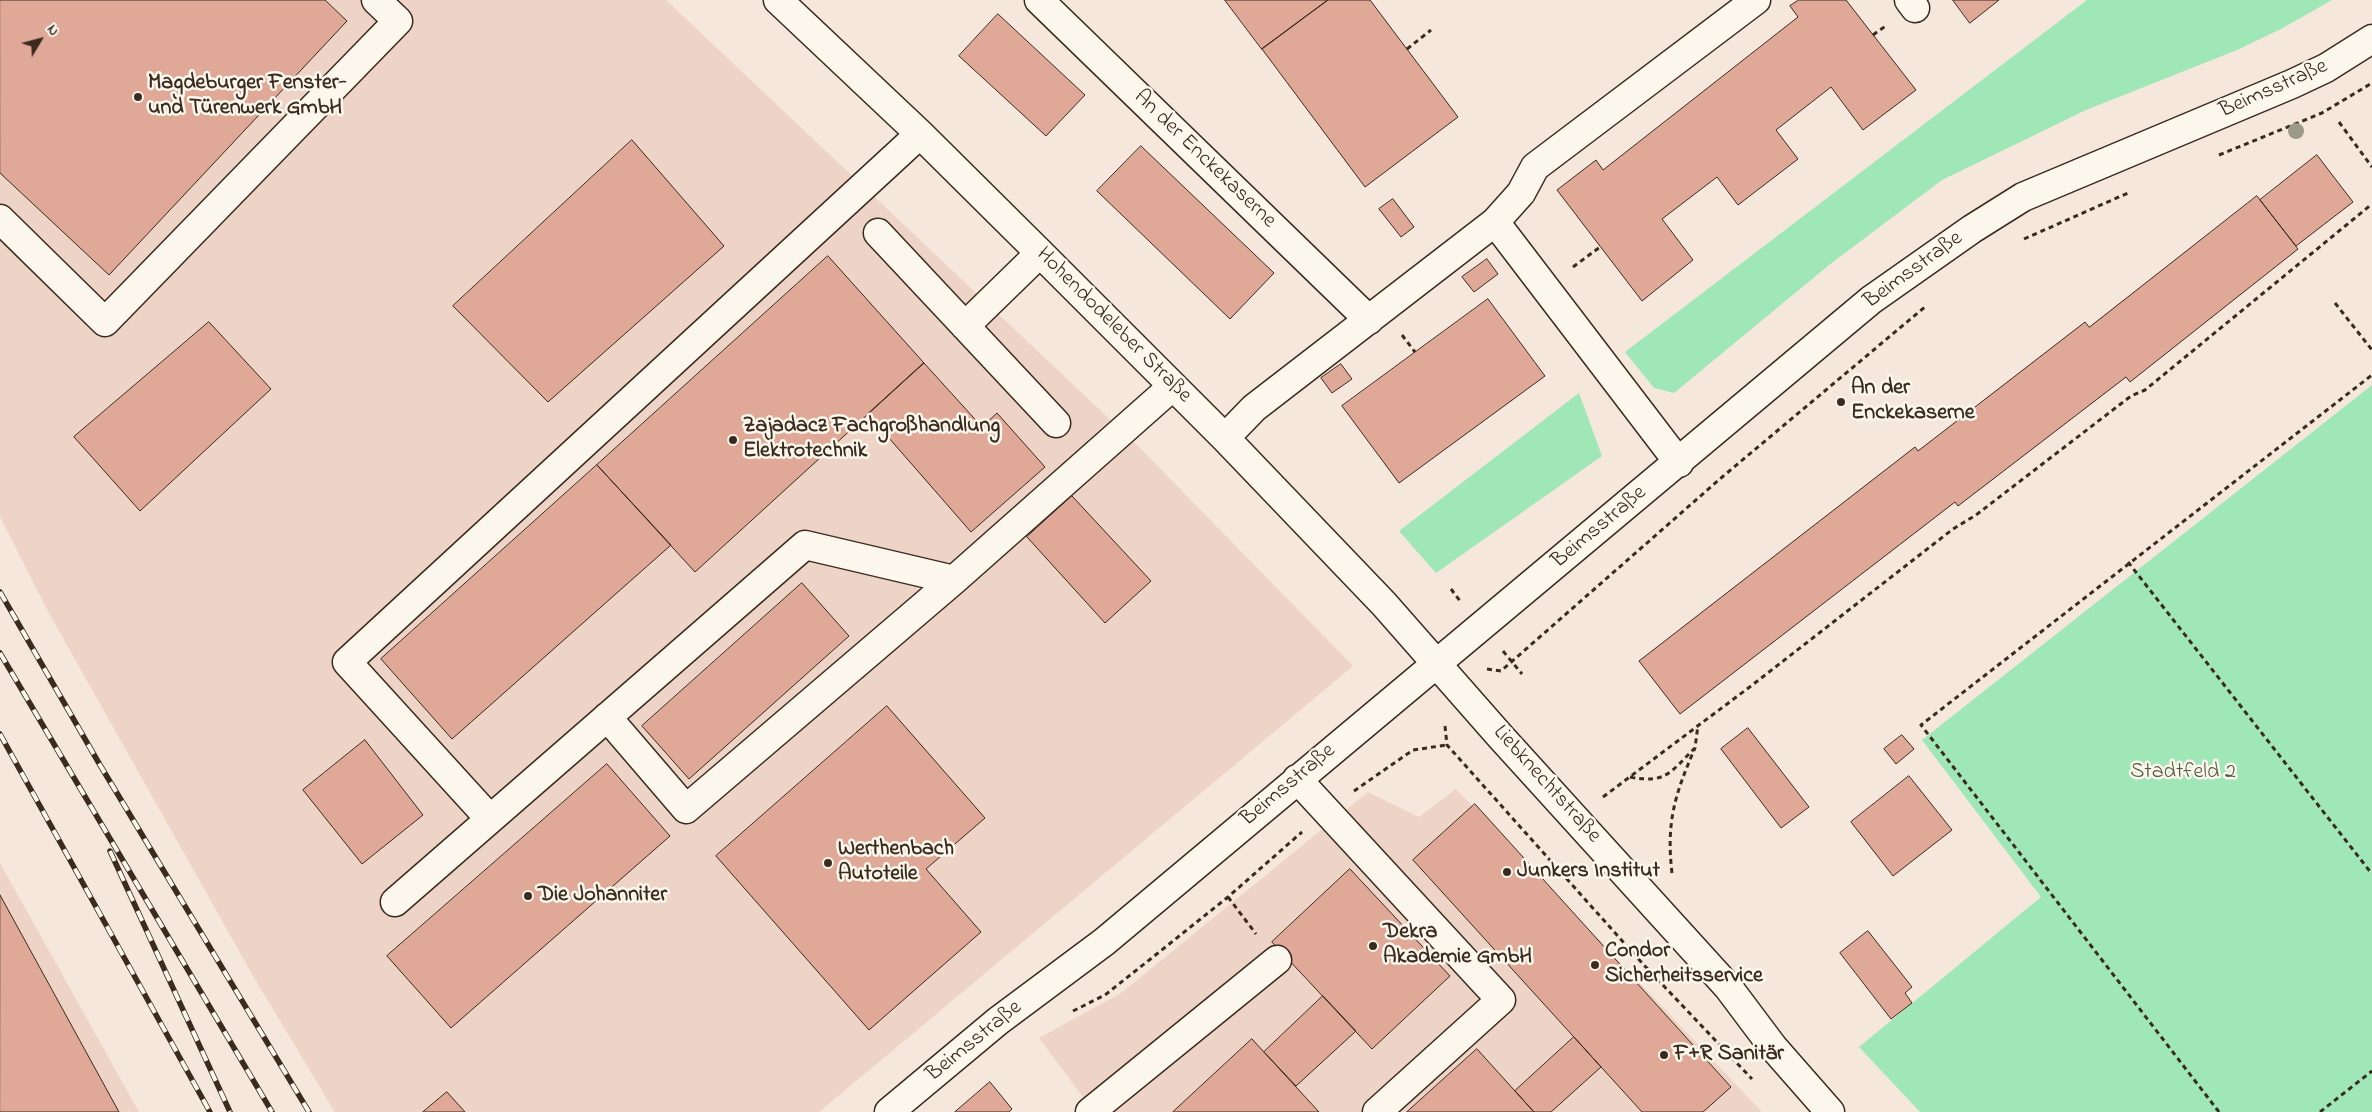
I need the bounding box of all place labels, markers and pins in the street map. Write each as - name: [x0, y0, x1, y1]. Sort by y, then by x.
- place label: Magdeburger Fenster- und Türenwerk GmbH: [148, 71, 347, 122]
- marker: Magdeburger Fenster- und Türenwerk GmbH: [132, 91, 144, 103]
- place label: An der Enckekaserne: [1851, 376, 1975, 428]
- marker: An der Enckekaserne: [1835, 396, 1847, 408]
- place label: Zajadacz Fachgroßhandlung Elektrotechnik: [743, 414, 1000, 466]
- marker: Zajadacz Fachgroßhandlung Elektrotechnik: [727, 434, 739, 446]
- place label: Werthenbach Autoteile: [838, 837, 954, 888]
- marker: Werthenbach Autoteile: [822, 857, 834, 869]
- place label: Junkers Institut: [1517, 859, 1660, 885]
- marker: Junkers Institut: [1501, 866, 1513, 878]
- place label: Die Johanniter: [538, 883, 667, 909]
- marker: Die Johanniter: [522, 890, 534, 902]
- place label: Dekra Akademie GmbH: [1383, 920, 1532, 971]
- place label: Condor Sicherheitsservice: [1605, 939, 1763, 990]
- marker: Dekra Akademie GmbH: [1367, 940, 1379, 952]
- marker: Condor Sicherheitsservice: [1589, 959, 1601, 971]
- place label: F+R Sanitär: [1674, 1042, 1784, 1068]
- marker: F+R Sanitär: [1658, 1049, 1670, 1061]

